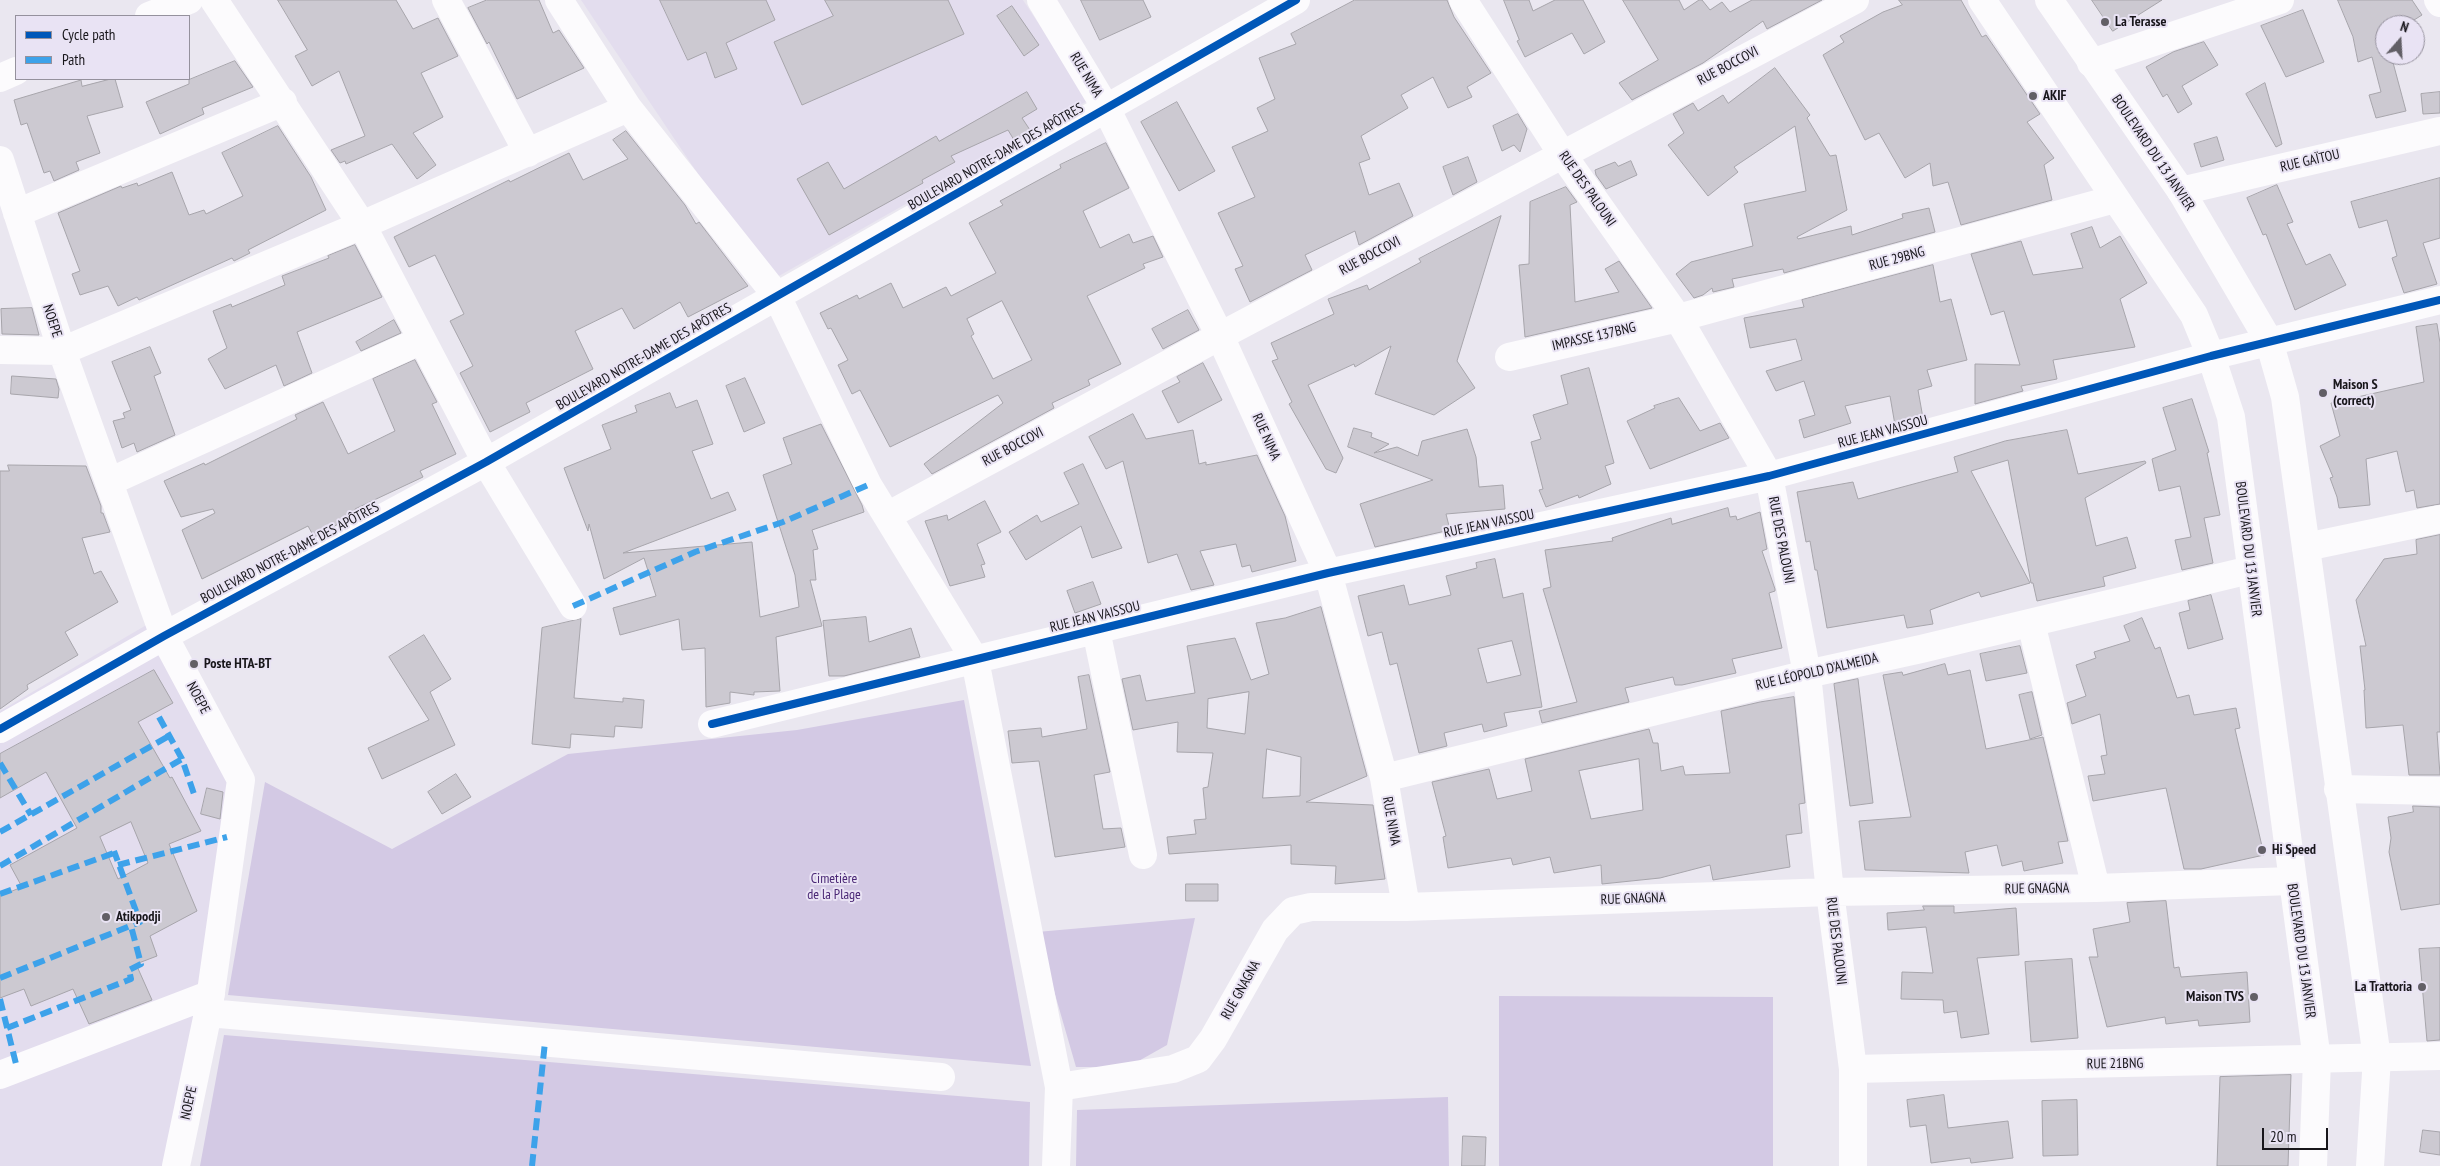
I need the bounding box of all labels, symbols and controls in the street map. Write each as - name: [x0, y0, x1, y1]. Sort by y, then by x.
- place label: La Terasse: [2115, 14, 2166, 30]
- legend: [15, 15, 190, 80]
- north arrow: [2375, 15, 2425, 65]
- marker: La Terasse: [2099, 16, 2111, 28]
- text: N: [2398, 17, 2411, 37]
- text: Cycle path: [62, 25, 115, 44]
- street label: RUE BOCCOVI: [1695, 43, 1761, 89]
- text: Path: [62, 50, 85, 69]
- street label: RUE NIMA: [1066, 50, 1106, 100]
- place label: AKIF: [2043, 88, 2066, 104]
- marker: AKIF: [2027, 90, 2039, 102]
- street label: BOULEVARD DU 13 JANVIER: [2108, 92, 2198, 214]
- street label: BOULEVARD NOTRE-DAME DES APÔTRES: [905, 100, 1087, 214]
- street label: RUE GAÏTOU: [2279, 146, 2341, 176]
- street label: RUE DES PALOUNI: [1555, 148, 1619, 230]
- street label: RUE BOCCOVI: [1337, 233, 1403, 279]
- street label: RUE 29BNG: [1867, 244, 1927, 274]
- street label: BOULEVARD NOTRE-DAME DES APÔTRES: [553, 300, 735, 414]
- street label: NOEPE: [39, 302, 65, 340]
- street label: IMPASSE 137BNG: [1551, 319, 1637, 355]
- place label: Maison S (correct): [2333, 377, 2378, 410]
- marker: Maison S (correct): [2317, 387, 2329, 399]
- street label: RUE NIMA: [1248, 411, 1284, 463]
- street label: RUE JEAN VAISSOU: [1836, 412, 1930, 452]
- street label: RUE BOCCOVI: [980, 424, 1046, 470]
- street label: BOULEVARD DU 13 JANVIER: [2231, 480, 2265, 618]
- street label: RUE DES PALOUNI: [1764, 495, 1798, 585]
- street label: BOULEVARD NOTRE-DAME DES APÔTRES: [198, 499, 382, 607]
- street label: RUE JEAN VAISSOU: [1442, 506, 1536, 542]
- street label: RUE JEAN VAISSOU: [1048, 598, 1142, 636]
- street label: RUE LÉOPOLD D'ALMEIDA: [1754, 650, 1880, 694]
- place label: Poste HTA-BT: [204, 656, 271, 672]
- marker: Poste HTA-BT: [188, 658, 200, 670]
- street label: NOEPE: [183, 679, 213, 717]
- street label: RUE NIMA: [1378, 795, 1404, 847]
- place label: Hi Speed: [2272, 842, 2316, 858]
- marker: Hi Speed: [2256, 844, 2268, 856]
- park label: Cimetière de la Plage: [807, 871, 861, 904]
- street label: RUE GNAGNA: [2004, 880, 2070, 898]
- street label: BOULEVARD DU 13 JANVIER: [2283, 882, 2319, 1020]
- street label: RUE GNAGNA: [1600, 889, 1666, 909]
- street label: RUE DES PALOUNI: [1822, 896, 1850, 986]
- place label: Atikpodji: [116, 909, 161, 925]
- marker: Atikpodji: [100, 911, 112, 923]
- street label: RUE GNAGNA: [1218, 958, 1264, 1022]
- place label: La Trattoria: [2355, 979, 2412, 995]
- marker: La Trattoria: [2416, 981, 2428, 993]
- place label: Maison TVS: [2186, 989, 2244, 1005]
- marker: Maison TVS: [2248, 991, 2260, 1003]
- street label: RUE 21BNG: [2087, 1055, 2143, 1073]
- street label: NOEPE: [177, 1085, 201, 1121]
- scale bar: [2265, 1118, 2331, 1150]
- text: 20 m: [2270, 1127, 2296, 1146]

